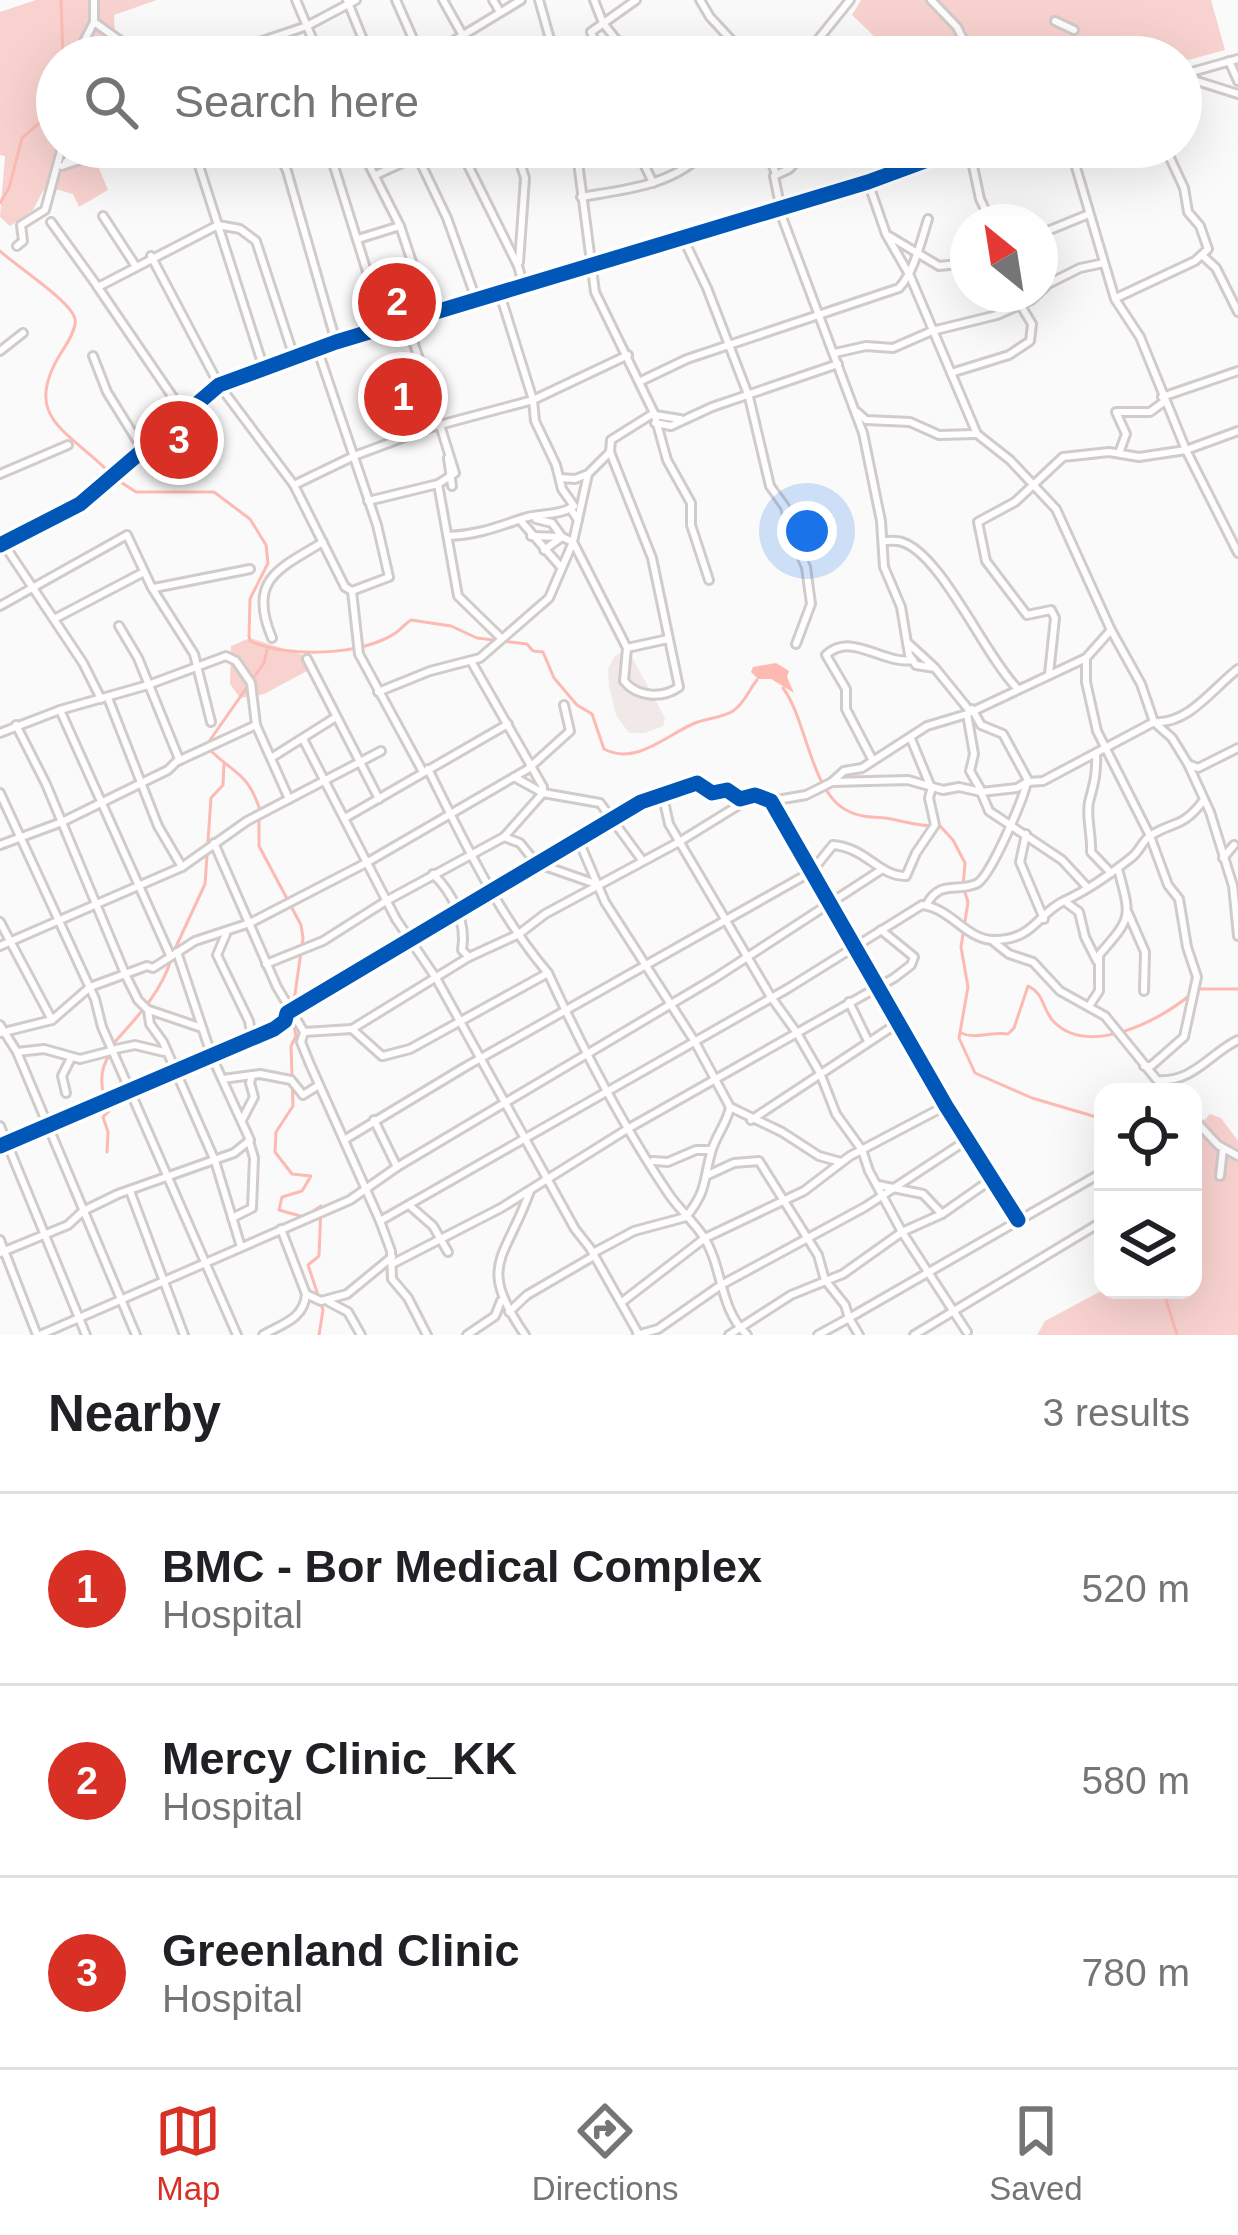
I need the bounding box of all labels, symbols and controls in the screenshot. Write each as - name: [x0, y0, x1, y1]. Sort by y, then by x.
- search box: [36, 36, 1202, 168]
- icon: search: [78, 69, 144, 135]
- text: Search here: [174, 76, 419, 127]
- north arrow: [950, 204, 1058, 312]
- pin: 2: [358, 257, 436, 347]
- pin: 1: [364, 352, 442, 442]
- pin: 3: [140, 395, 218, 485]
- your location: [777, 501, 837, 561]
- map controls: [1094, 1083, 1202, 1299]
- button: locate: [1094, 1083, 1202, 1191]
- button: layers: [1094, 1191, 1202, 1299]
- text: Nearby: [48, 1385, 221, 1442]
- text: 3 results: [1043, 1391, 1190, 1434]
- text: BMC - Bor Medical Complex: [162, 1541, 762, 1592]
- text: 1: [76, 1567, 98, 1610]
- text: 520 m: [1082, 1567, 1190, 1610]
- text: Hospital: [162, 1593, 303, 1636]
- text: Mercy Clinic_KK: [162, 1733, 517, 1784]
- text: 2: [76, 1759, 98, 1802]
- text: 580 m: [1082, 1759, 1190, 1802]
- text: Hospital: [162, 1785, 303, 1828]
- text: Greenland Clinic: [162, 1925, 520, 1976]
- text: 3: [76, 1951, 98, 1994]
- text: 780 m: [1082, 1951, 1190, 1994]
- text: Hospital: [162, 1977, 303, 2020]
- tab: Map: [155, 2098, 221, 2208]
- tab: Directions: [532, 2098, 679, 2208]
- tab: Saved: [989, 2098, 1083, 2208]

